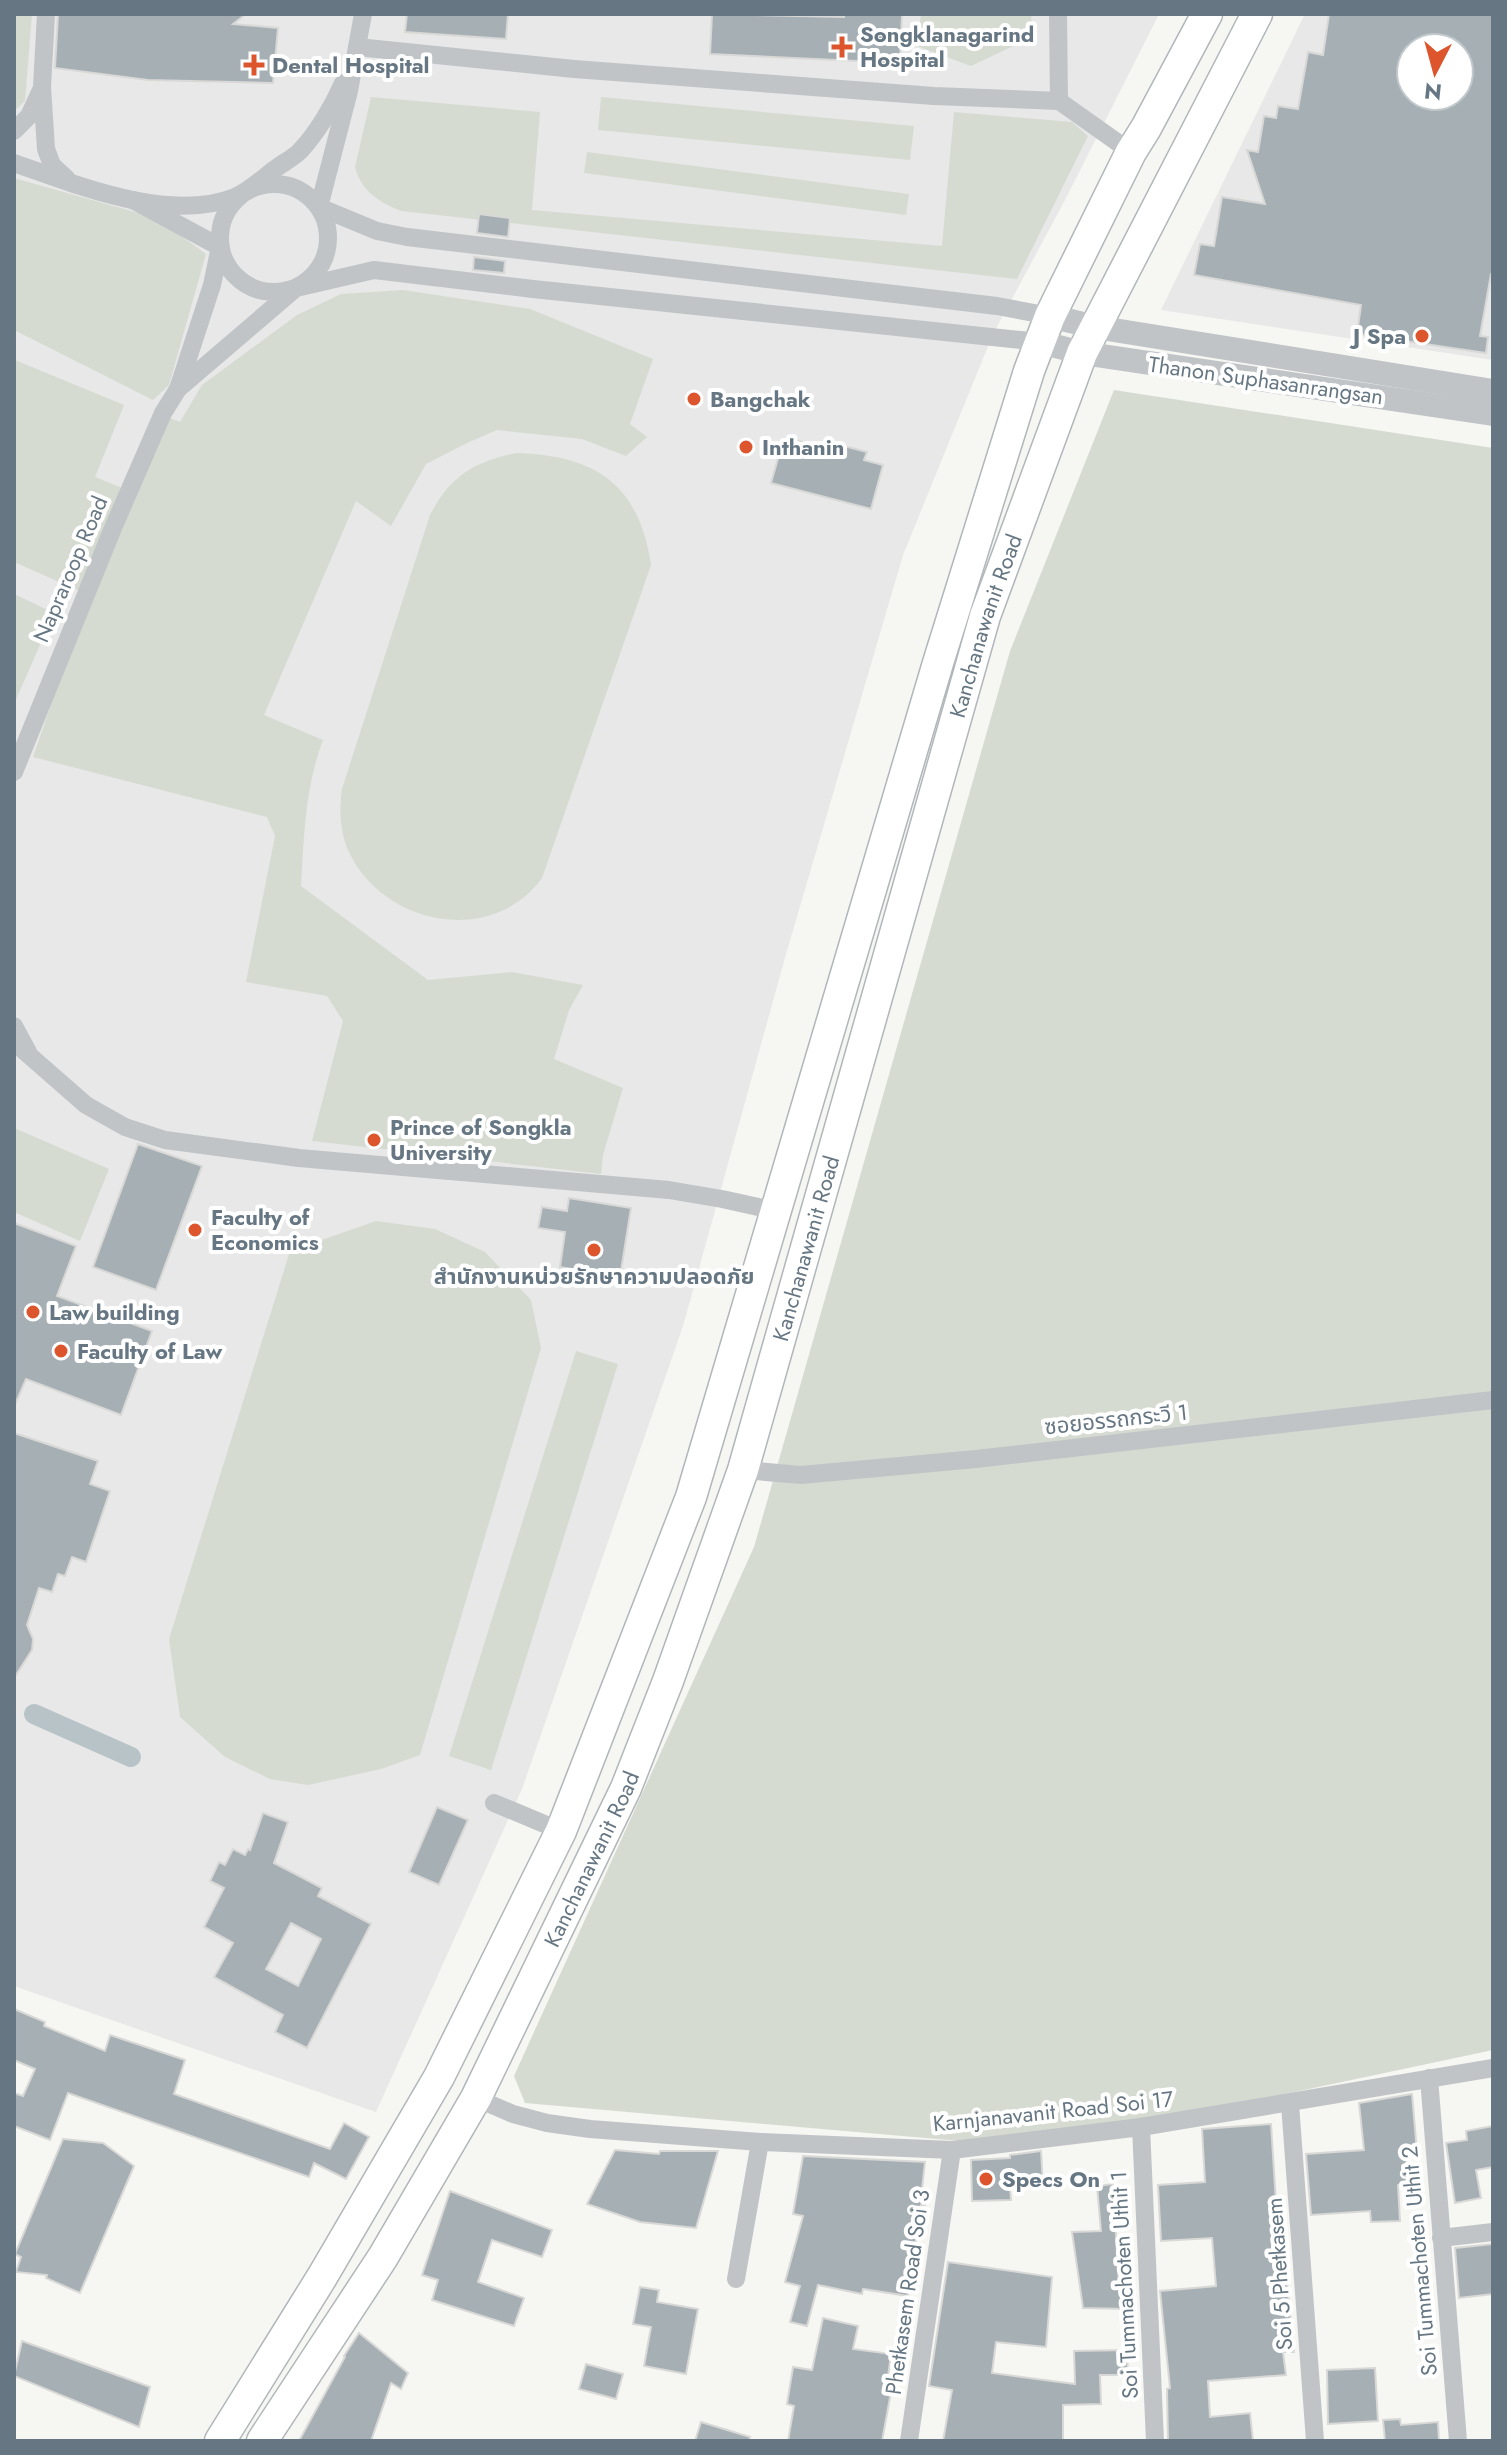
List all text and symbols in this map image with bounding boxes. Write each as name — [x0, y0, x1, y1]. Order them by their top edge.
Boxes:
place label: Songklanagarind Hospital — [860, 18, 1034, 75]
north arrow — [1395, 32, 1475, 112]
marker: Songklanagarind Hospital — [831, 36, 853, 58]
place label: Dental Hospital — [272, 49, 430, 81]
marker: Dental Hospital — [243, 54, 265, 76]
text: N — [1423, 75, 1443, 109]
place label: J Spa — [1349, 320, 1406, 352]
marker: J Spa — [1413, 327, 1431, 345]
street label: Thanon Suphasanrangsan — [1147, 348, 1385, 412]
place label: Bangchak — [710, 383, 811, 415]
marker: Bangchak — [685, 390, 703, 408]
place label: Inthanin — [762, 431, 844, 463]
marker: Inthanin — [737, 438, 755, 456]
street label: Napraroop Road — [25, 491, 115, 647]
street label: Kanchanawanit Road — [941, 529, 1030, 721]
place label: Prince of Songkla University — [390, 1111, 572, 1168]
marker: Prince of Songkla University — [365, 1131, 383, 1149]
street label: Kanchanawanit Road — [764, 1152, 847, 1345]
place label: Faculty of Economics — [211, 1201, 319, 1258]
marker: Faculty of Economics — [186, 1221, 204, 1239]
marker: สำนักงานหน่วยรักษาความปลอดภัย — [585, 1241, 603, 1259]
place label: สำนักงานหน่วยรักษาความปลอดภัย — [434, 1260, 754, 1292]
place label: Law building — [49, 1296, 180, 1328]
marker: Law building — [24, 1303, 42, 1321]
place label: Faculty of Law — [77, 1335, 222, 1367]
marker: Faculty of Law — [52, 1342, 70, 1360]
street label: ซอยอรรถกระวี 1 — [1043, 1396, 1189, 1442]
street label: Kanchanawanit Road — [536, 1766, 647, 1952]
street label: Karnjanavanit Road Soi 17 — [931, 2082, 1175, 2140]
street label: Soi Tummachoten Uthit 2 — [1393, 2145, 1445, 2377]
place label: Specs On — [1002, 2163, 1100, 2195]
marker: Specs On — [977, 2170, 995, 2188]
street label: Soi Tummachoten Uthit 1 — [1102, 2170, 1146, 2400]
street label: Phetkasem Road Soi 3 — [877, 2187, 937, 2397]
street label: Soi 5 Phetkasem — [1258, 2196, 1300, 2352]

